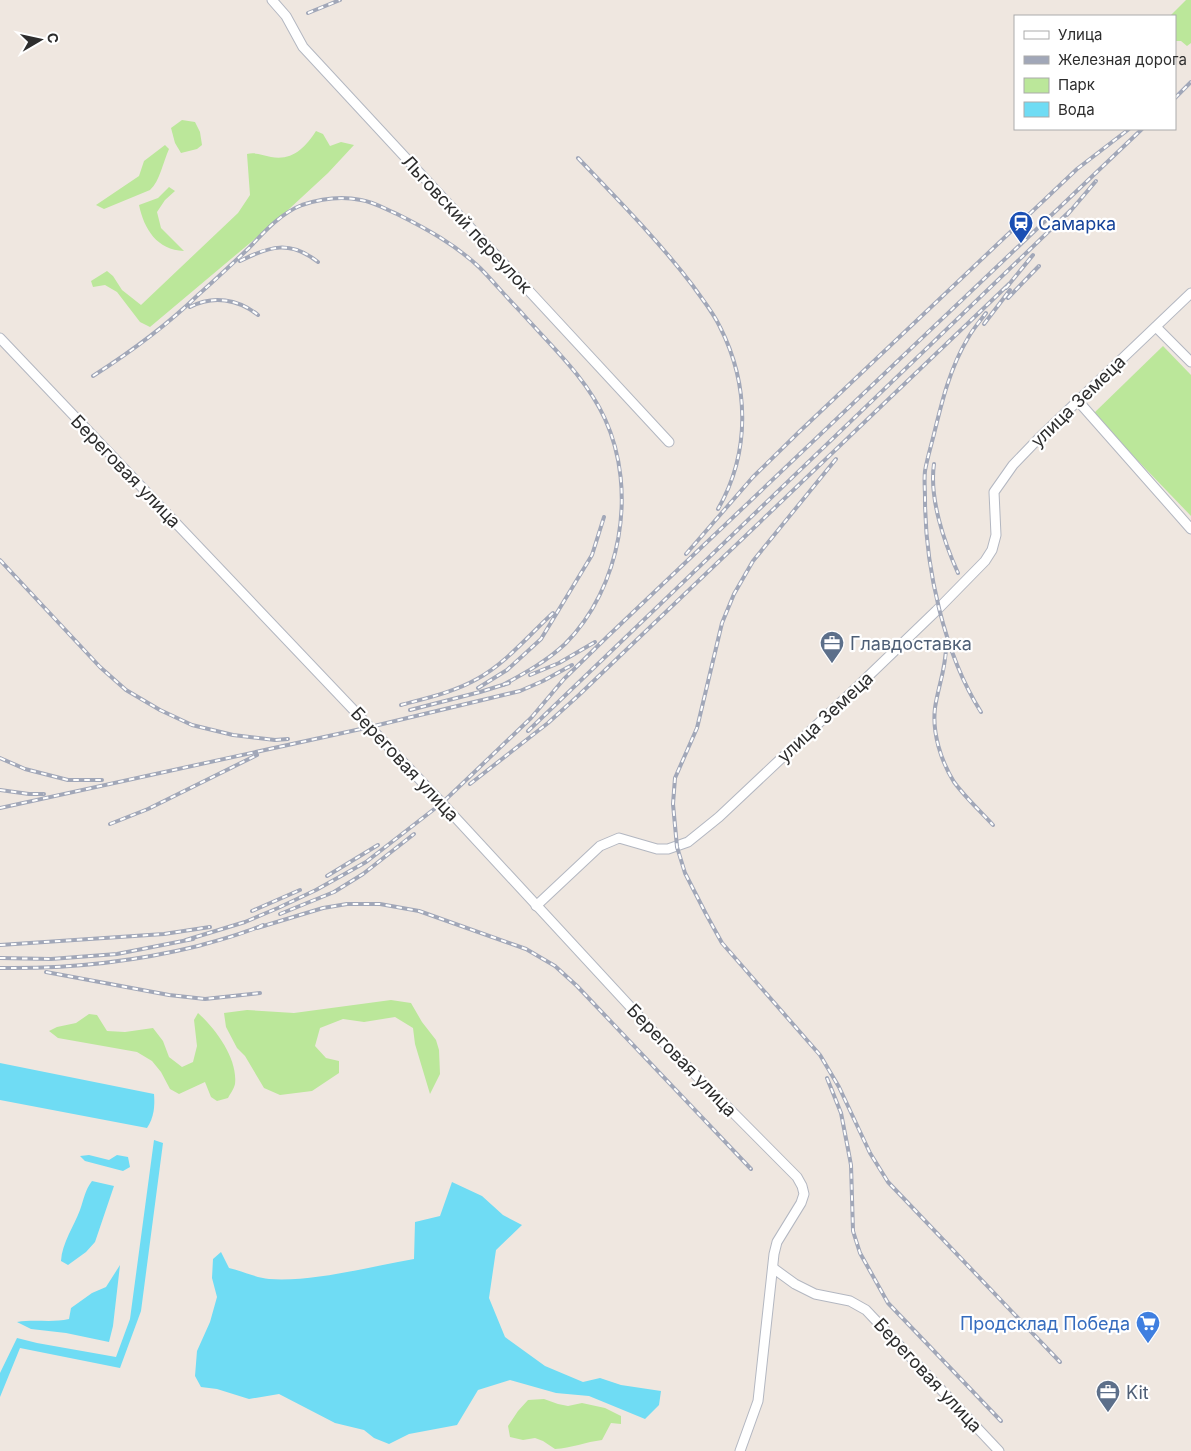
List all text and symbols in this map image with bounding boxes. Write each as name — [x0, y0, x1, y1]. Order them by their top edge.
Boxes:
north arrow — [15, 15, 65, 65]
legend — [1014, 15, 1176, 130]
text: Улица — [1058, 25, 1102, 44]
text: С — [44, 31, 63, 44]
text: Железная дорога — [1058, 50, 1187, 69]
text: Парк — [1058, 75, 1095, 94]
text: Вода — [1058, 100, 1095, 119]
street label: Льговский переулок — [398, 151, 537, 297]
station icon: Самарка — [1008, 210, 1034, 244]
place label: Самарка — [1038, 213, 1116, 234]
street label: улица Земеца — [1026, 351, 1130, 451]
street label: Береговая улица — [67, 410, 185, 532]
office icon: Главдоставка — [819, 630, 845, 664]
place label: Главдоставка — [850, 633, 972, 654]
street label: улица Земеца — [773, 667, 877, 767]
street label: Береговая улица — [347, 703, 463, 825]
street label: Береговая улица — [623, 999, 741, 1121]
supermarket icon: Продсклад Победа — [1135, 1310, 1161, 1344]
place label: Продсклад Победа — [960, 1313, 1130, 1334]
street label: Береговая улица — [870, 1314, 986, 1436]
office icon: Kit — [1095, 1379, 1121, 1413]
place label: Kit — [1126, 1382, 1149, 1403]

